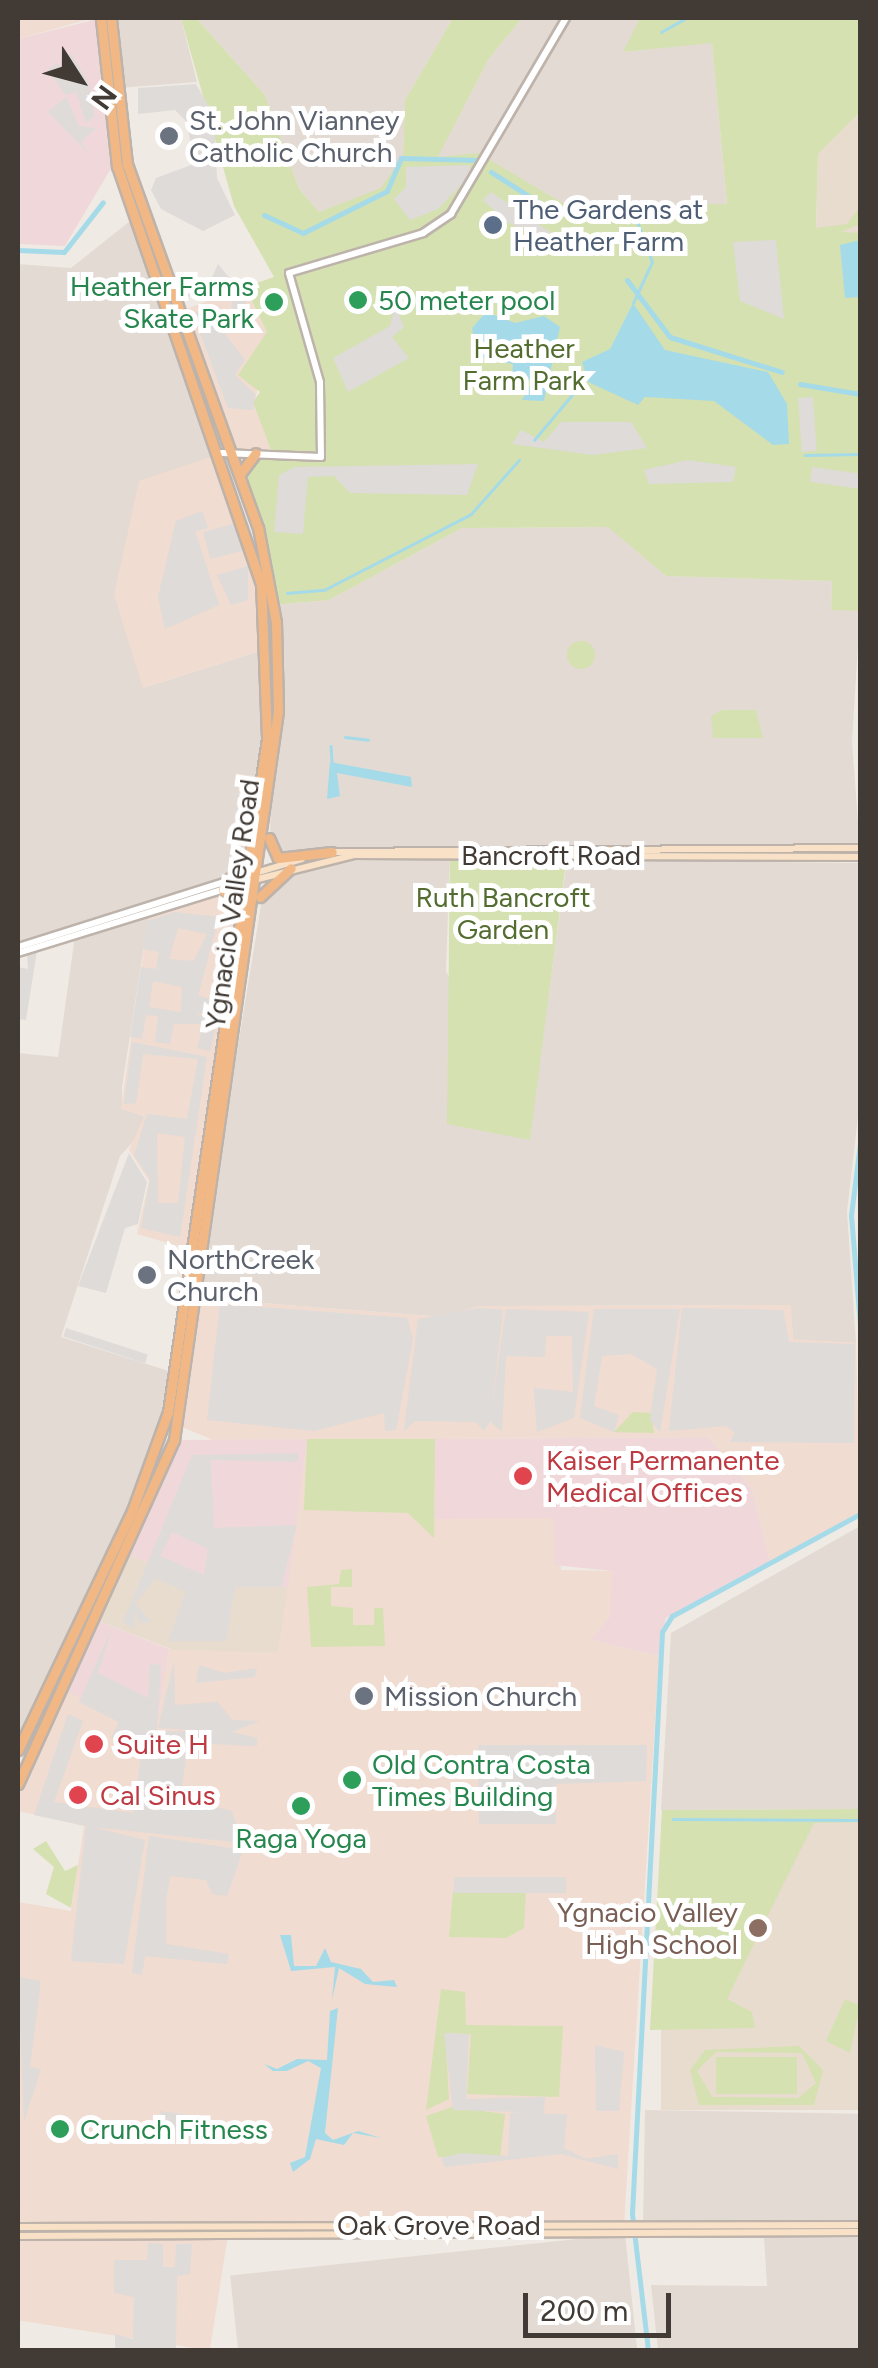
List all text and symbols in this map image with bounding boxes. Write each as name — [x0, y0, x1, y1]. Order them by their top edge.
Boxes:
north arrow — [30, 30, 130, 130]
text: N — [84, 79, 124, 116]
place label: St. John Vianney Catholic Church — [189, 103, 399, 169]
marker: St. John Vianney Catholic Church — [158, 125, 180, 147]
place label: The Gardens at Heather Farm — [513, 192, 703, 258]
marker: The Gardens at Heather Farm — [482, 214, 504, 236]
place label: Heather Farms Skate Park — [70, 269, 254, 335]
place label: 50 meter pool — [378, 283, 555, 317]
marker: 50 meter pool — [347, 289, 369, 311]
marker: Heather Farms Skate Park — [263, 291, 285, 313]
park label: Heather Farm Park — [463, 331, 585, 397]
street label: Ygnacio Valley Road — [198, 777, 266, 1031]
street label: Bancroft Road — [461, 838, 641, 872]
park label: Ruth Bancroft Garden — [415, 880, 591, 946]
place label: NorthCreek Church — [167, 1242, 314, 1308]
marker: NorthCreek Church — [136, 1264, 158, 1286]
place label: Kaiser Permanente Medical Offices — [546, 1443, 779, 1509]
marker: Kaiser Permanente Medical Offices — [510, 1463, 536, 1489]
place label: Mission Church — [384, 1679, 577, 1713]
marker: Mission Church — [353, 1685, 375, 1707]
place label: Suite H — [116, 1727, 209, 1761]
marker: Suite H — [81, 1731, 107, 1757]
place label: Old Contra Costa Times Building — [372, 1747, 591, 1813]
marker: Old Contra Costa Times Building — [341, 1769, 363, 1791]
place label: Cal Sinus — [100, 1778, 216, 1812]
marker: Cal Sinus — [65, 1782, 91, 1808]
marker: Raga Yoga — [290, 1795, 312, 1817]
place label: Raga Yoga — [235, 1821, 367, 1855]
place label: Ygnacio Valley High School — [557, 1895, 738, 1961]
marker: Ygnacio Valley High School — [747, 1917, 769, 1939]
place label: Crunch Fitness — [80, 2112, 268, 2146]
marker: Crunch Fitness — [49, 2118, 71, 2140]
street label: Oak Grove Road — [337, 2208, 541, 2242]
scale bar — [528, 2273, 676, 2335]
text: 200 m — [540, 2292, 628, 2329]

